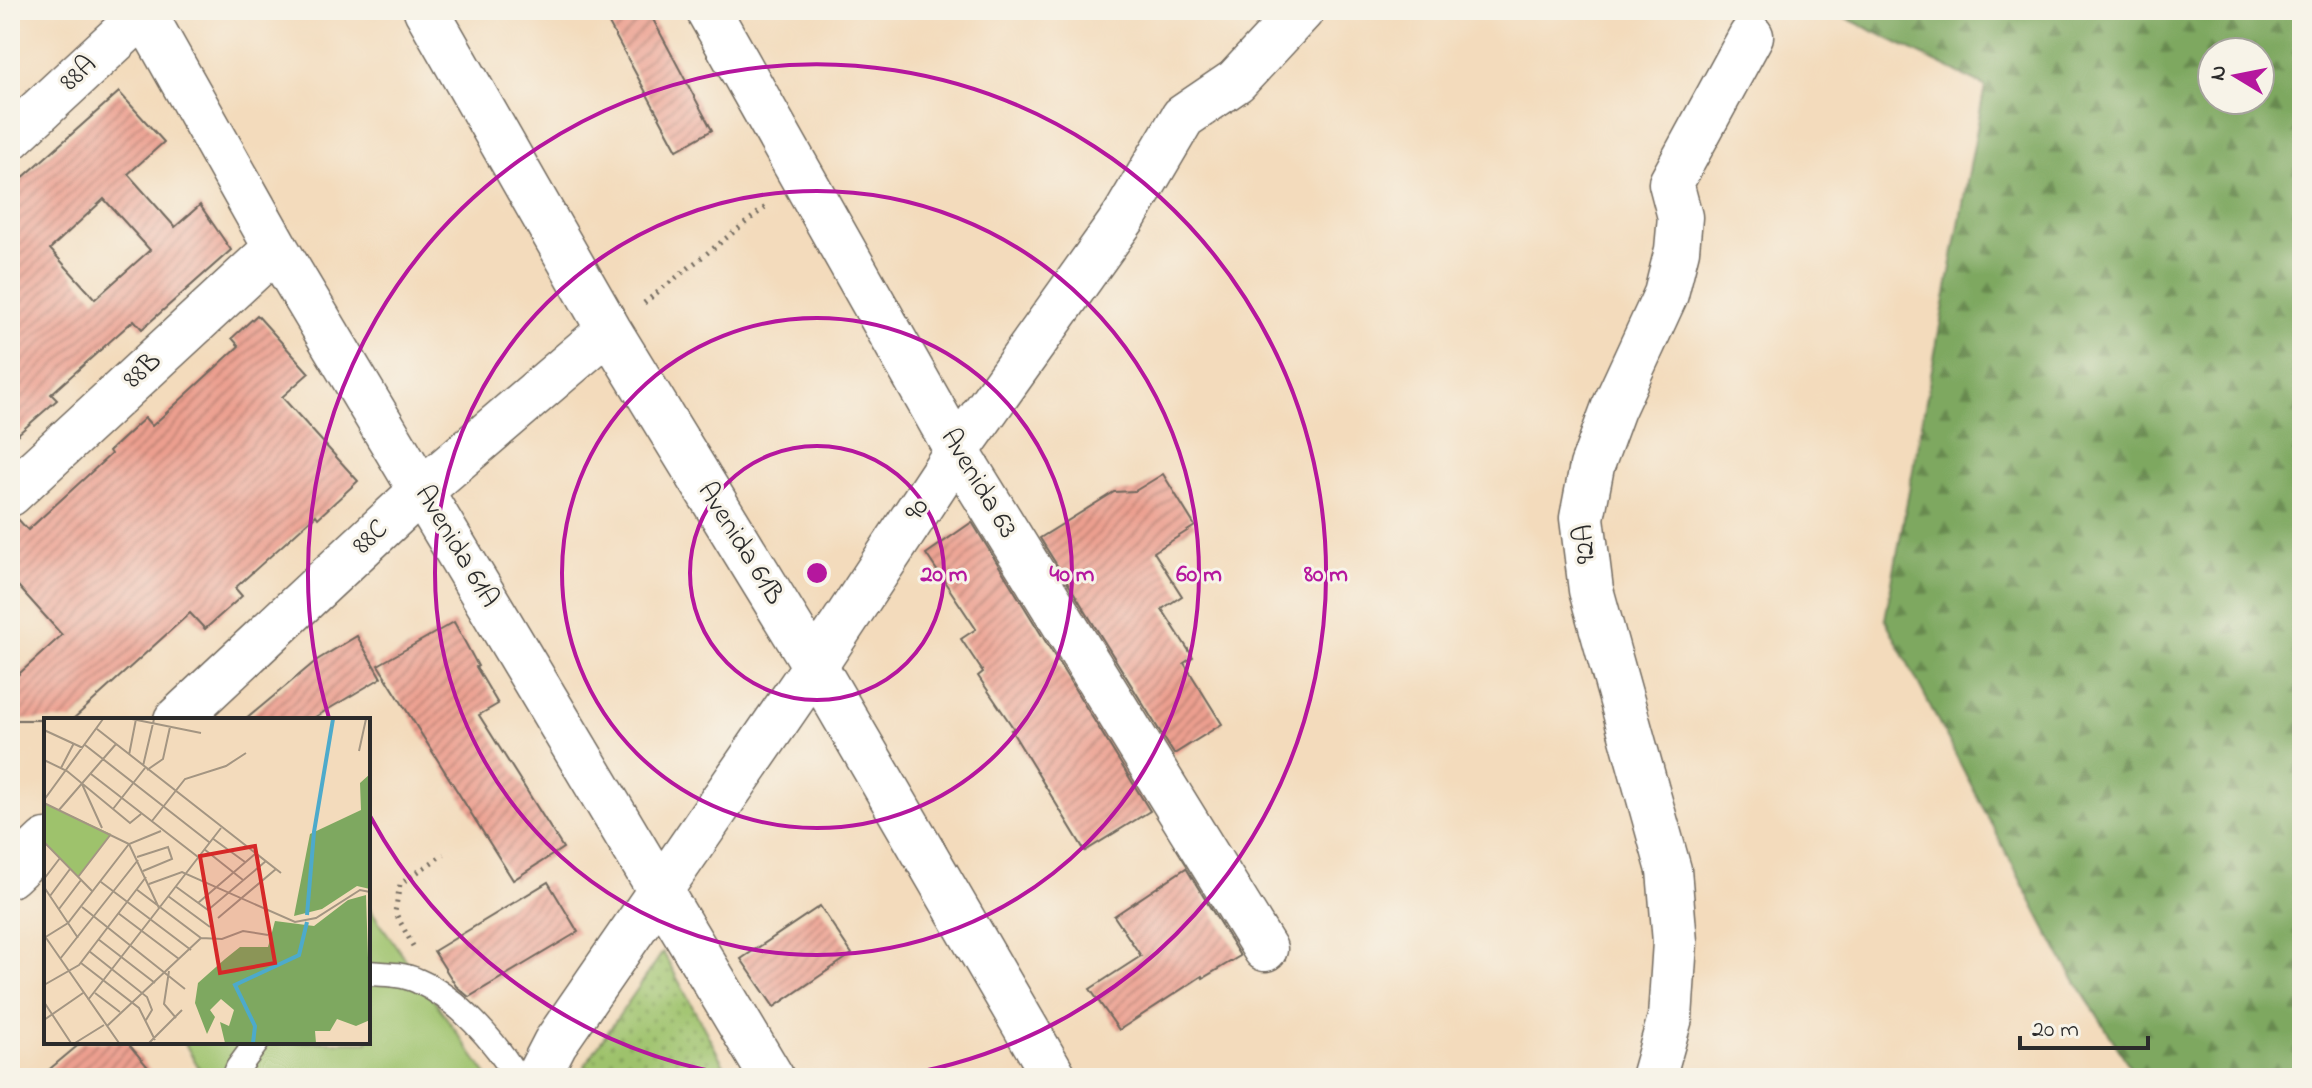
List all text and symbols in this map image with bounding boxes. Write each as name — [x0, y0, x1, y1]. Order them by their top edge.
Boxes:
north arrow — [2196, 36, 2276, 116]
street label: 88A — [51, 46, 107, 102]
text: N — [2202, 63, 2236, 83]
street label: 88B — [114, 342, 172, 400]
street label: Avenida 63 — [929, 421, 1027, 547]
street label: Avenida 61B — [686, 475, 794, 613]
street label: Avenida 61A — [403, 478, 509, 616]
street label: 90 — [895, 490, 941, 530]
street label: 88C — [344, 511, 398, 565]
street label: 92A — [1564, 522, 1608, 566]
text: 20 m — [920, 558, 968, 593]
text: 40 m — [1050, 558, 1095, 593]
text: 60 m — [1176, 558, 1222, 593]
text: 80 m — [1303, 558, 1348, 593]
centre of rings — [803, 559, 831, 587]
inset map — [44, 718, 370, 1044]
scale bar — [2020, 1000, 2148, 1050]
text: 20 m — [2032, 1013, 2079, 1048]

